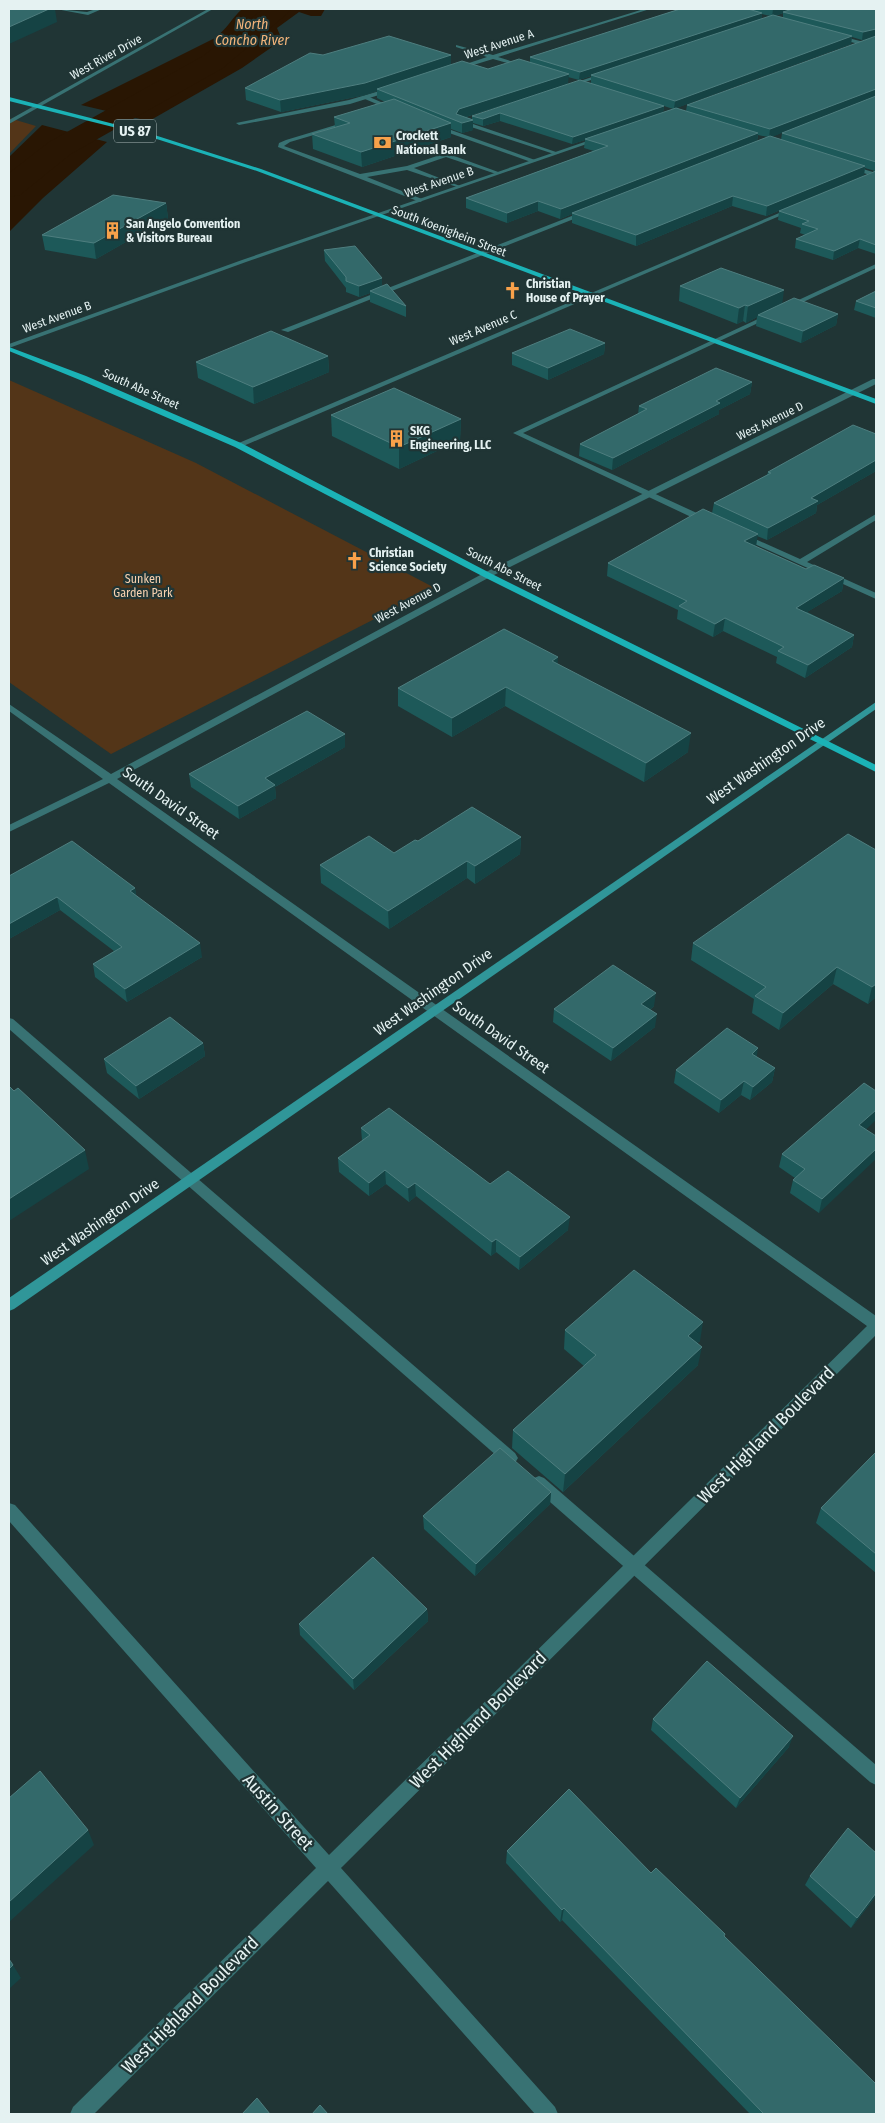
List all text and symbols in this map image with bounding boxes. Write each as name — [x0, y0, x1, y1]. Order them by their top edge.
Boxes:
water label: North Concho River — [215, 16, 290, 49]
street label: West Avenue A — [463, 26, 536, 62]
street label: West River Drive — [68, 31, 144, 82]
road number: US 87 — [114, 120, 156, 142]
place label: Crockett National Bank — [396, 129, 467, 157]
bank icon: Crockett National Bank — [372, 133, 392, 153]
street label: West Avenue B — [403, 164, 476, 200]
street label: South Koenigheim Street — [390, 203, 508, 259]
place label: San Angelo Convention & Visitors Bureau — [126, 217, 240, 245]
building icon: San Angelo Convention & Visitors Bureau — [102, 221, 122, 241]
place label: Christian House of Prayer — [526, 277, 605, 305]
church icon: Christian House of Prayer — [502, 281, 522, 301]
street label: West Avenue B — [21, 298, 94, 336]
street label: West Avenue C — [447, 308, 519, 348]
street label: South Abe Street — [100, 366, 182, 412]
street label: West Avenue D — [734, 399, 806, 443]
place label: SKG Engineering, LLC — [410, 424, 492, 452]
building icon: SKG Engineering, LLC — [386, 428, 406, 448]
street label: South Abe Street — [464, 544, 544, 594]
place label: Christian Science Society — [369, 546, 447, 574]
church icon: Christian Science Society — [345, 550, 365, 570]
park label: Sunken Garden Park — [113, 572, 173, 600]
street label: West Avenue D — [373, 580, 443, 626]
street label: West Washington Drive — [703, 713, 829, 809]
street label: South David Street — [119, 763, 223, 843]
street label: West Washington Drive — [370, 944, 496, 1040]
street label: South David Street — [449, 997, 553, 1077]
street label: West Washington Drive — [37, 1174, 163, 1270]
street label: West Highland Boulevard — [693, 1362, 839, 1508]
street label: West Highland Boulevard — [405, 1647, 551, 1793]
street label: Austin Street — [238, 1769, 318, 1855]
street label: West Highland Boulevard — [117, 1932, 263, 2078]

